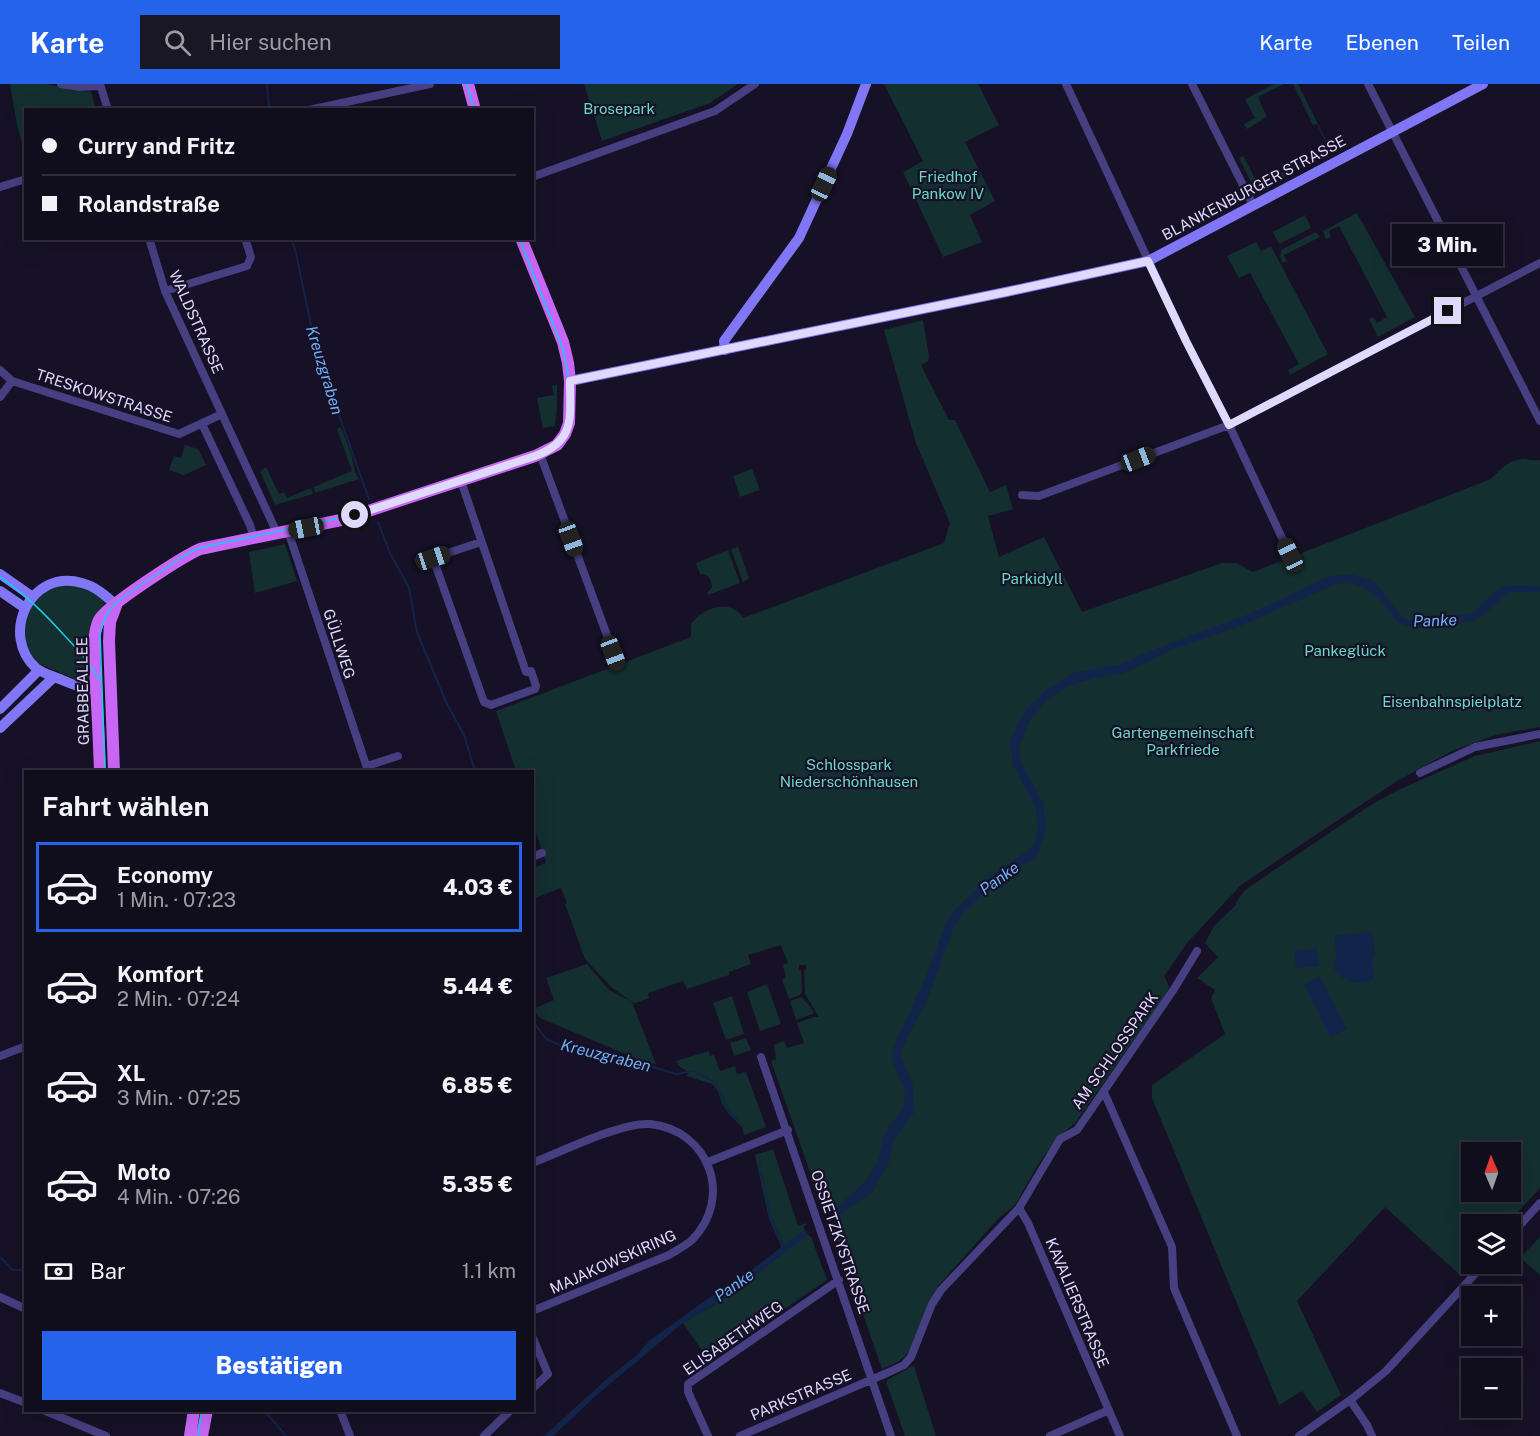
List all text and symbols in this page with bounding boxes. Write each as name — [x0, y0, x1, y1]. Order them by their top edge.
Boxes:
search box — [140, 15, 560, 69]
text: Karte — [30, 26, 104, 59]
icon: search — [161, 26, 194, 59]
text: Hier suchen — [209, 29, 332, 55]
text: Karte — [1259, 30, 1313, 55]
text: Ebenen — [1346, 30, 1419, 55]
text: Teilen — [1452, 30, 1510, 55]
park label: Brosepark — [583, 100, 655, 117]
street label: BLANKENBURGER STRASSE — [1159, 132, 1348, 243]
text: Curry and Fritz — [78, 133, 235, 159]
car — [808, 164, 840, 204]
park label: Friedhof Pankow IV — [912, 168, 984, 202]
text: Rolandstraße — [78, 191, 220, 217]
callout: 3 Min. — [1392, 224, 1504, 266]
text: 3 Min. — [1418, 233, 1477, 257]
street label: WALDSTRASSE — [166, 268, 227, 376]
route end — [1434, 297, 1461, 324]
water label: Kreuzgraben — [302, 323, 347, 417]
street label: TRESKOWSTRASSE — [34, 365, 174, 426]
car — [1118, 444, 1158, 474]
route start — [341, 501, 368, 528]
car — [287, 516, 325, 540]
car — [556, 519, 586, 559]
car — [1274, 535, 1306, 575]
car — [413, 544, 453, 572]
park label: Parkidyll — [1001, 570, 1063, 587]
street label: GÜLLWEG — [320, 606, 360, 681]
water label: Panke — [1413, 610, 1458, 631]
car — [598, 633, 628, 673]
street label: GRABBEALLEE — [73, 637, 92, 745]
park label: Pankeglück — [1304, 642, 1386, 659]
park label: Eisenbahnspielplatz — [1382, 693, 1522, 710]
park label: Gartengemeinschaft Parkfriede — [1112, 724, 1255, 758]
park label: Schlosspark Niederschönhausen — [780, 756, 918, 790]
text: Fahrt wählen — [42, 790, 210, 822]
water label: Panke — [976, 858, 1023, 899]
icon: car — [45, 860, 99, 914]
text: Economy — [117, 862, 213, 888]
text: 4.03 € — [443, 874, 513, 900]
text: 1 Min. · 07:23 — [117, 888, 236, 912]
icon: car — [45, 959, 99, 1013]
text: Komfort — [117, 961, 204, 987]
text: 5.44 € — [442, 973, 513, 999]
text: 2 Min. · 07:24 — [117, 987, 240, 1011]
street label: AM SCHLOSSPARK — [1068, 989, 1161, 1112]
water label: Kreuzgraben — [559, 1035, 653, 1076]
icon: car — [45, 1058, 99, 1112]
text: XL — [117, 1060, 145, 1086]
text: 6.85 € — [442, 1072, 513, 1098]
text: 3 Min. · 07:25 — [117, 1086, 241, 1110]
north arrow — [1461, 1142, 1521, 1202]
map controls — [1461, 1142, 1521, 1418]
icon: car — [45, 1157, 99, 1211]
text: Moto — [117, 1159, 171, 1185]
street label: OSSIETZKYSTRASSE — [808, 1168, 873, 1316]
text: 5.35 € — [442, 1171, 513, 1197]
text: 4 Min. · 07:26 — [117, 1185, 240, 1209]
button: layers — [1461, 1214, 1521, 1274]
street label: MAJAKOWSKIRING — [547, 1226, 679, 1297]
street label: KAVALIERSTRASSE — [1042, 1235, 1113, 1370]
icon: cash — [42, 1255, 75, 1288]
text: Bar — [90, 1258, 126, 1284]
text: 1.1 km — [462, 1259, 516, 1283]
water label: Panke — [711, 1265, 758, 1306]
button: + — [1461, 1286, 1521, 1346]
street label: ELISABETHWEG — [680, 1297, 786, 1378]
button: Bestätigen — [42, 1331, 516, 1400]
button: − — [1461, 1358, 1521, 1418]
street label: PARKSTRASSE — [748, 1366, 854, 1423]

